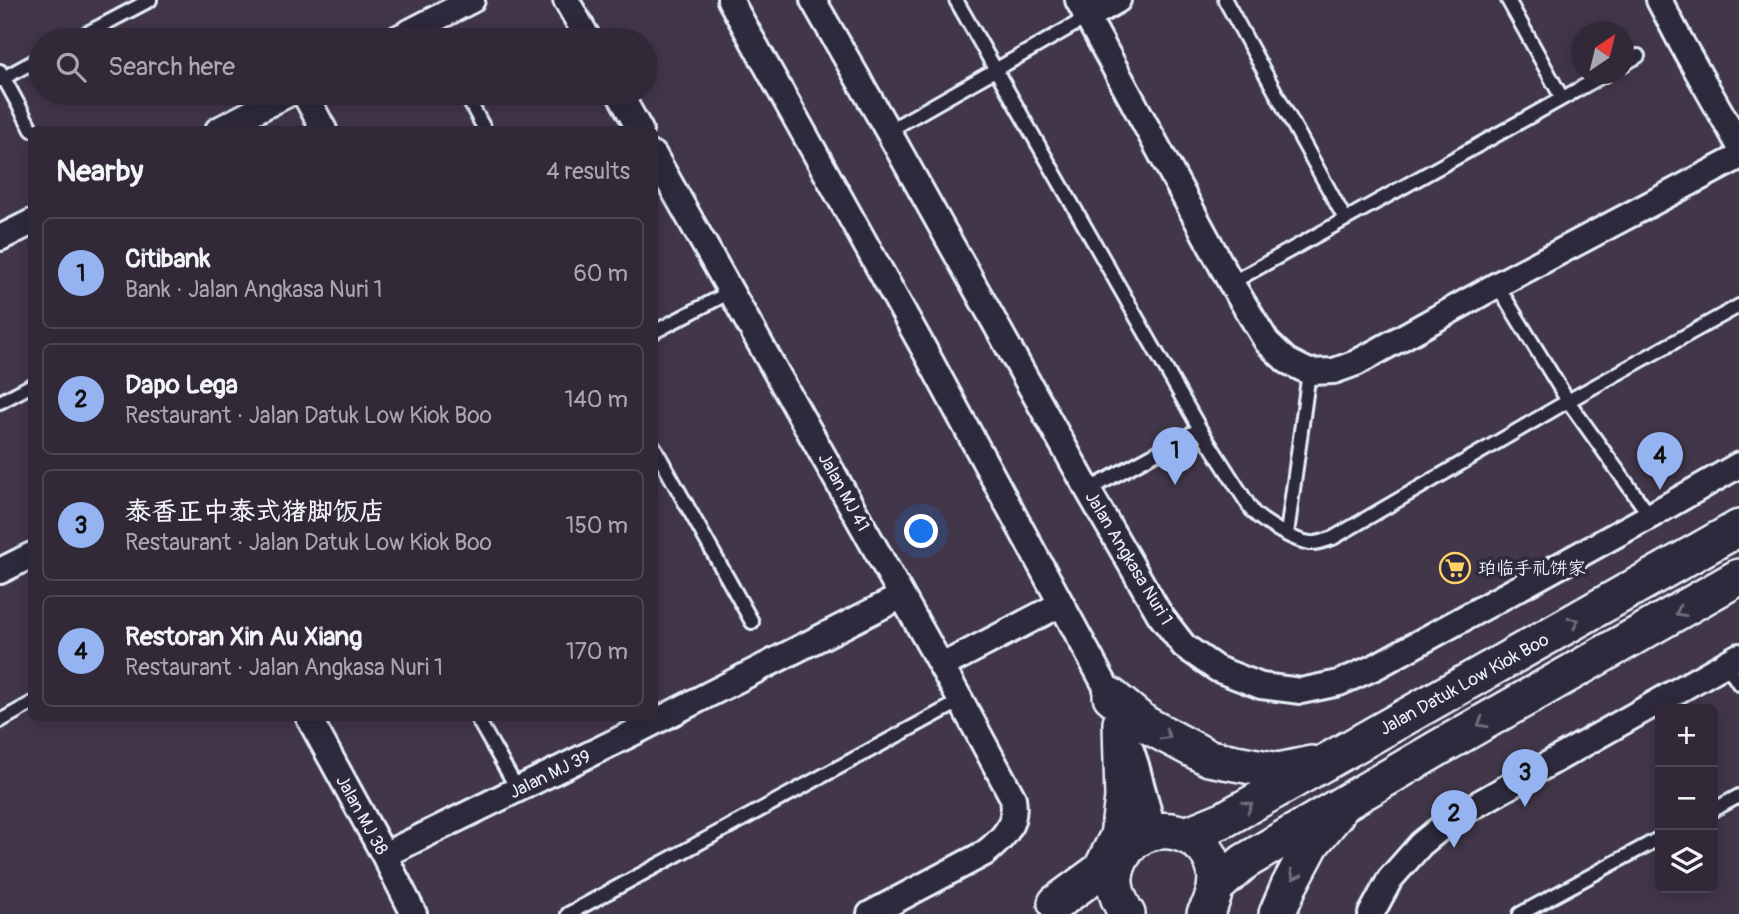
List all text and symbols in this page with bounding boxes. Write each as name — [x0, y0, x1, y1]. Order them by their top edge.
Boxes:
north arrow — [1571, 21, 1634, 84]
search box — [28, 28, 658, 105]
icon: search — [52, 48, 90, 86]
text: Search here — [108, 51, 235, 83]
text: Nearby — [56, 153, 143, 190]
text: 4 results — [546, 157, 630, 186]
text: Citibank — [125, 243, 210, 275]
text: 1 — [77, 259, 86, 288]
text: 60 m — [573, 259, 628, 288]
text: Bank · Jalan Angkasa Nuri 1 — [125, 275, 382, 304]
text: Dapo Lega — [125, 369, 238, 401]
text: 2 — [75, 385, 87, 414]
text: 140 m — [565, 385, 628, 414]
text: Restaurant · Jalan Datuk Low Kiok Boo — [125, 401, 492, 430]
pin: 1 — [1152, 427, 1198, 485]
pin: 4 — [1637, 432, 1683, 490]
street label: Jalan MJ 41 — [813, 449, 875, 536]
street label: Jalan Angkasa Nuri 1 — [1080, 487, 1178, 629]
text: 泰香正中泰式猪脚饭店 — [125, 496, 385, 528]
text: 3 — [75, 511, 87, 540]
text: 150 m — [565, 511, 628, 540]
your location — [904, 514, 938, 548]
text: Restaurant · Jalan Datuk Low Kiok Boo — [125, 528, 492, 557]
supermarket icon: 珀临手礼饼家 — [1438, 551, 1472, 585]
place label: 珀临手礼饼家 — [1478, 557, 1586, 580]
one-way arrow — [1675, 604, 1687, 617]
one-way arrow — [1567, 617, 1579, 630]
text: Restoran Xin Au Xiang — [125, 621, 362, 653]
street label: Jalan Datuk Low Kiok Boo — [1375, 628, 1553, 741]
text: 4 — [74, 637, 88, 666]
text: 170 m — [566, 637, 628, 666]
text: Restaurant · Jalan Angkasa Nuri 1 — [125, 653, 443, 682]
map controls — [1655, 704, 1718, 893]
button: + — [1655, 704, 1718, 767]
one-way arrow — [1476, 715, 1489, 728]
one-way arrow — [1159, 727, 1171, 740]
street label: Jalan MJ 39 — [506, 745, 595, 804]
pin: 3 — [1502, 749, 1548, 807]
button: − — [1655, 767, 1718, 830]
street label: Jalan MJ 38 — [330, 771, 393, 859]
pin: 2 — [1431, 790, 1477, 848]
one-way arrow — [1241, 801, 1253, 814]
button: layers — [1655, 830, 1718, 893]
one-way arrow — [1289, 868, 1303, 880]

